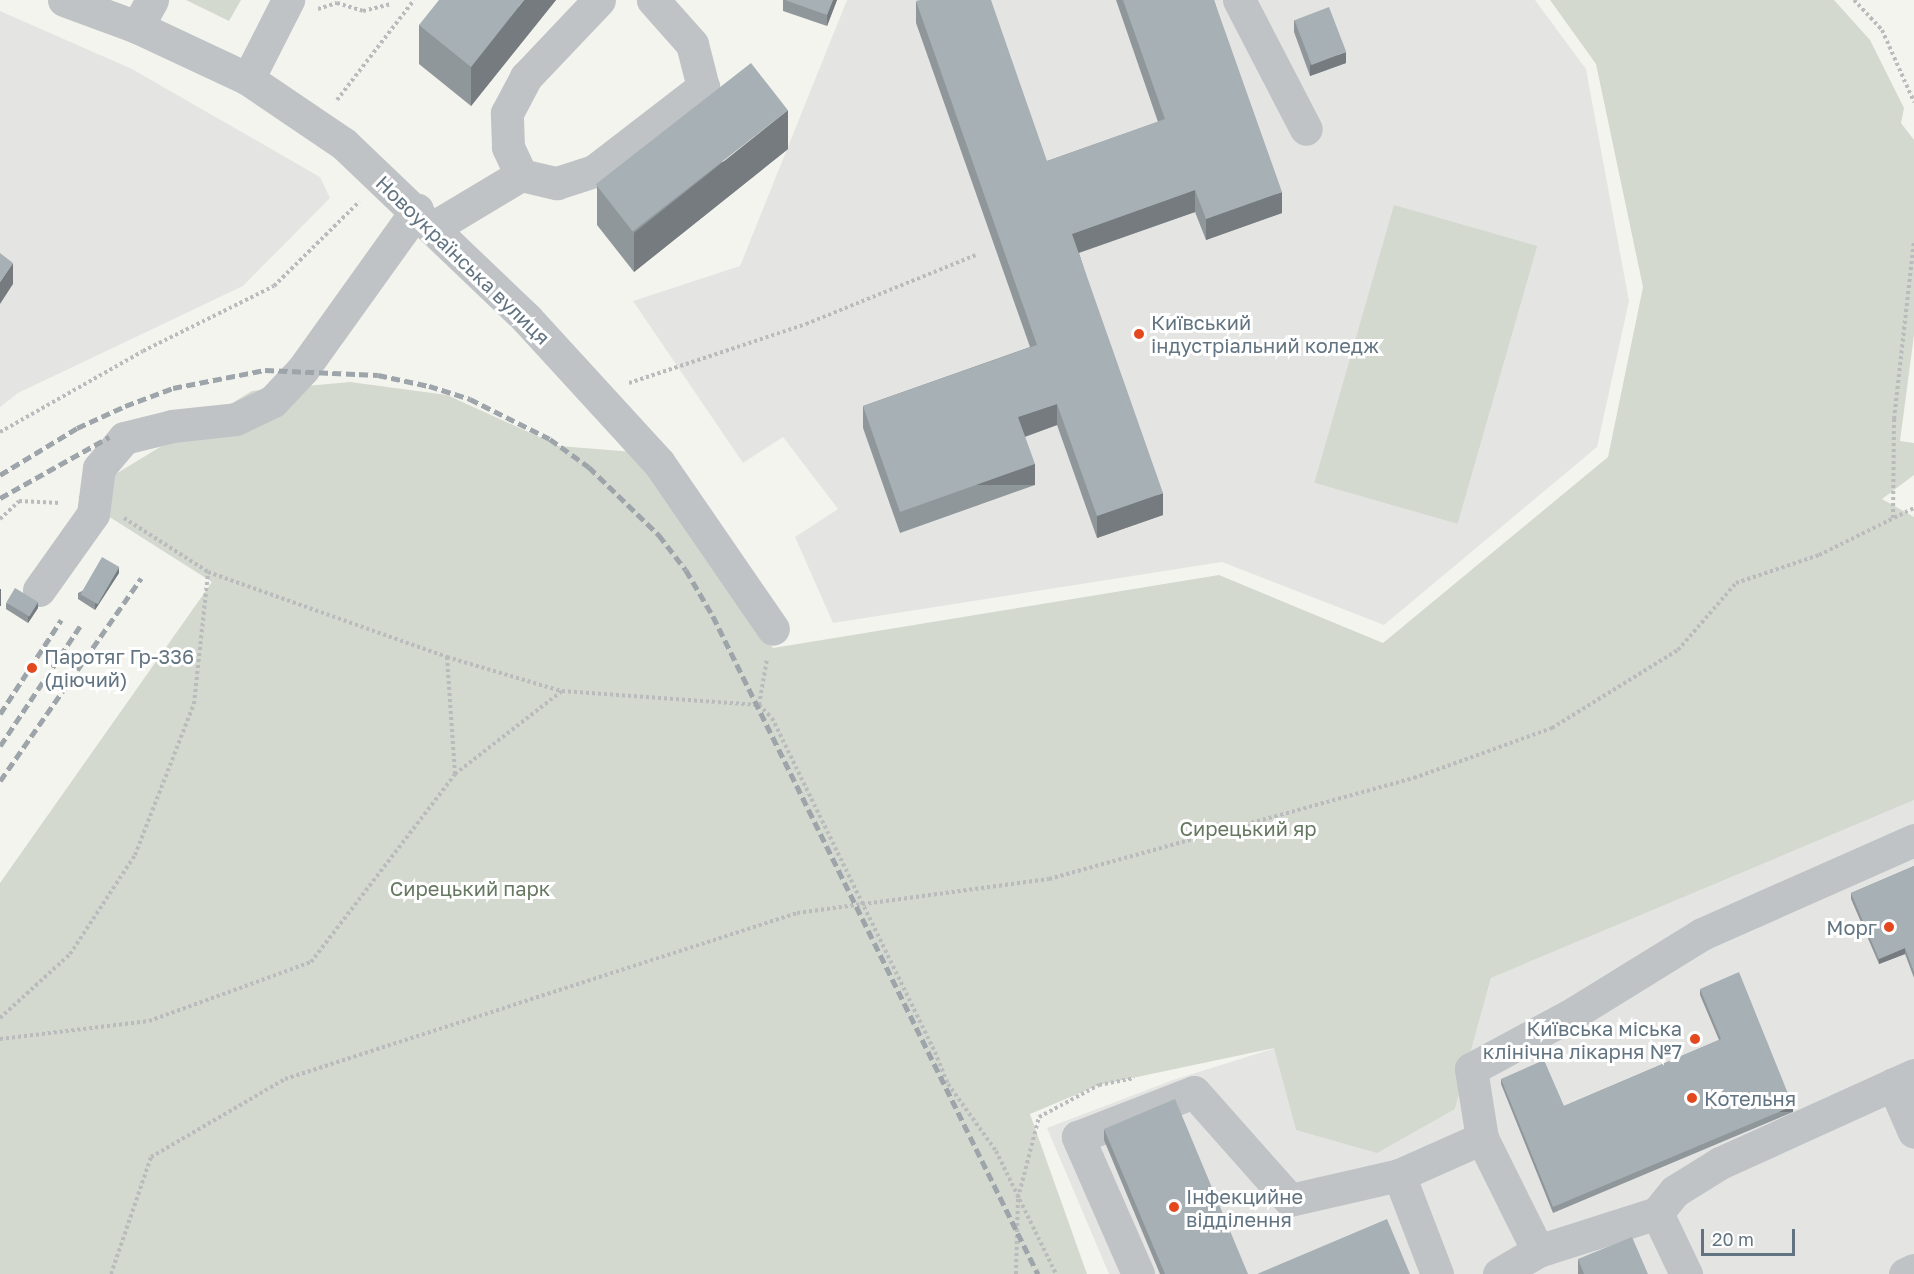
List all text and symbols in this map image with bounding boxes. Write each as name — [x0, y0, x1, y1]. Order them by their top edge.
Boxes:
street label: Новоукраїнська вулиця — [371, 171, 555, 349]
place label: Київський індустріальний коледж — [1151, 310, 1379, 357]
marker: Київський індустріальний коледж — [1132, 327, 1146, 341]
place label: Паротяг Гр-336 (діючий) — [44, 644, 194, 691]
marker: Паротяг Гр-336 (діючий) — [25, 661, 39, 675]
park label: Сирецький яр — [1179, 816, 1317, 840]
park label: Сирецький парк — [390, 876, 550, 900]
place label: Морг — [1826, 915, 1877, 939]
marker: Морг — [1882, 920, 1896, 934]
place label: Київська міська клінічна лікарня №7 — [1483, 1016, 1682, 1063]
marker: Київська міська клінічна лікарня №7 — [1686, 1030, 1704, 1048]
place label: Котельня — [1704, 1086, 1796, 1110]
marker: Котельня — [1685, 1091, 1699, 1105]
place label: Інфекцийне відділення — [1186, 1184, 1303, 1231]
marker: Інфекцийне відділення — [1167, 1200, 1181, 1214]
scale bar — [1704, 1217, 1798, 1255]
text: 20 m — [1712, 1228, 1754, 1250]

